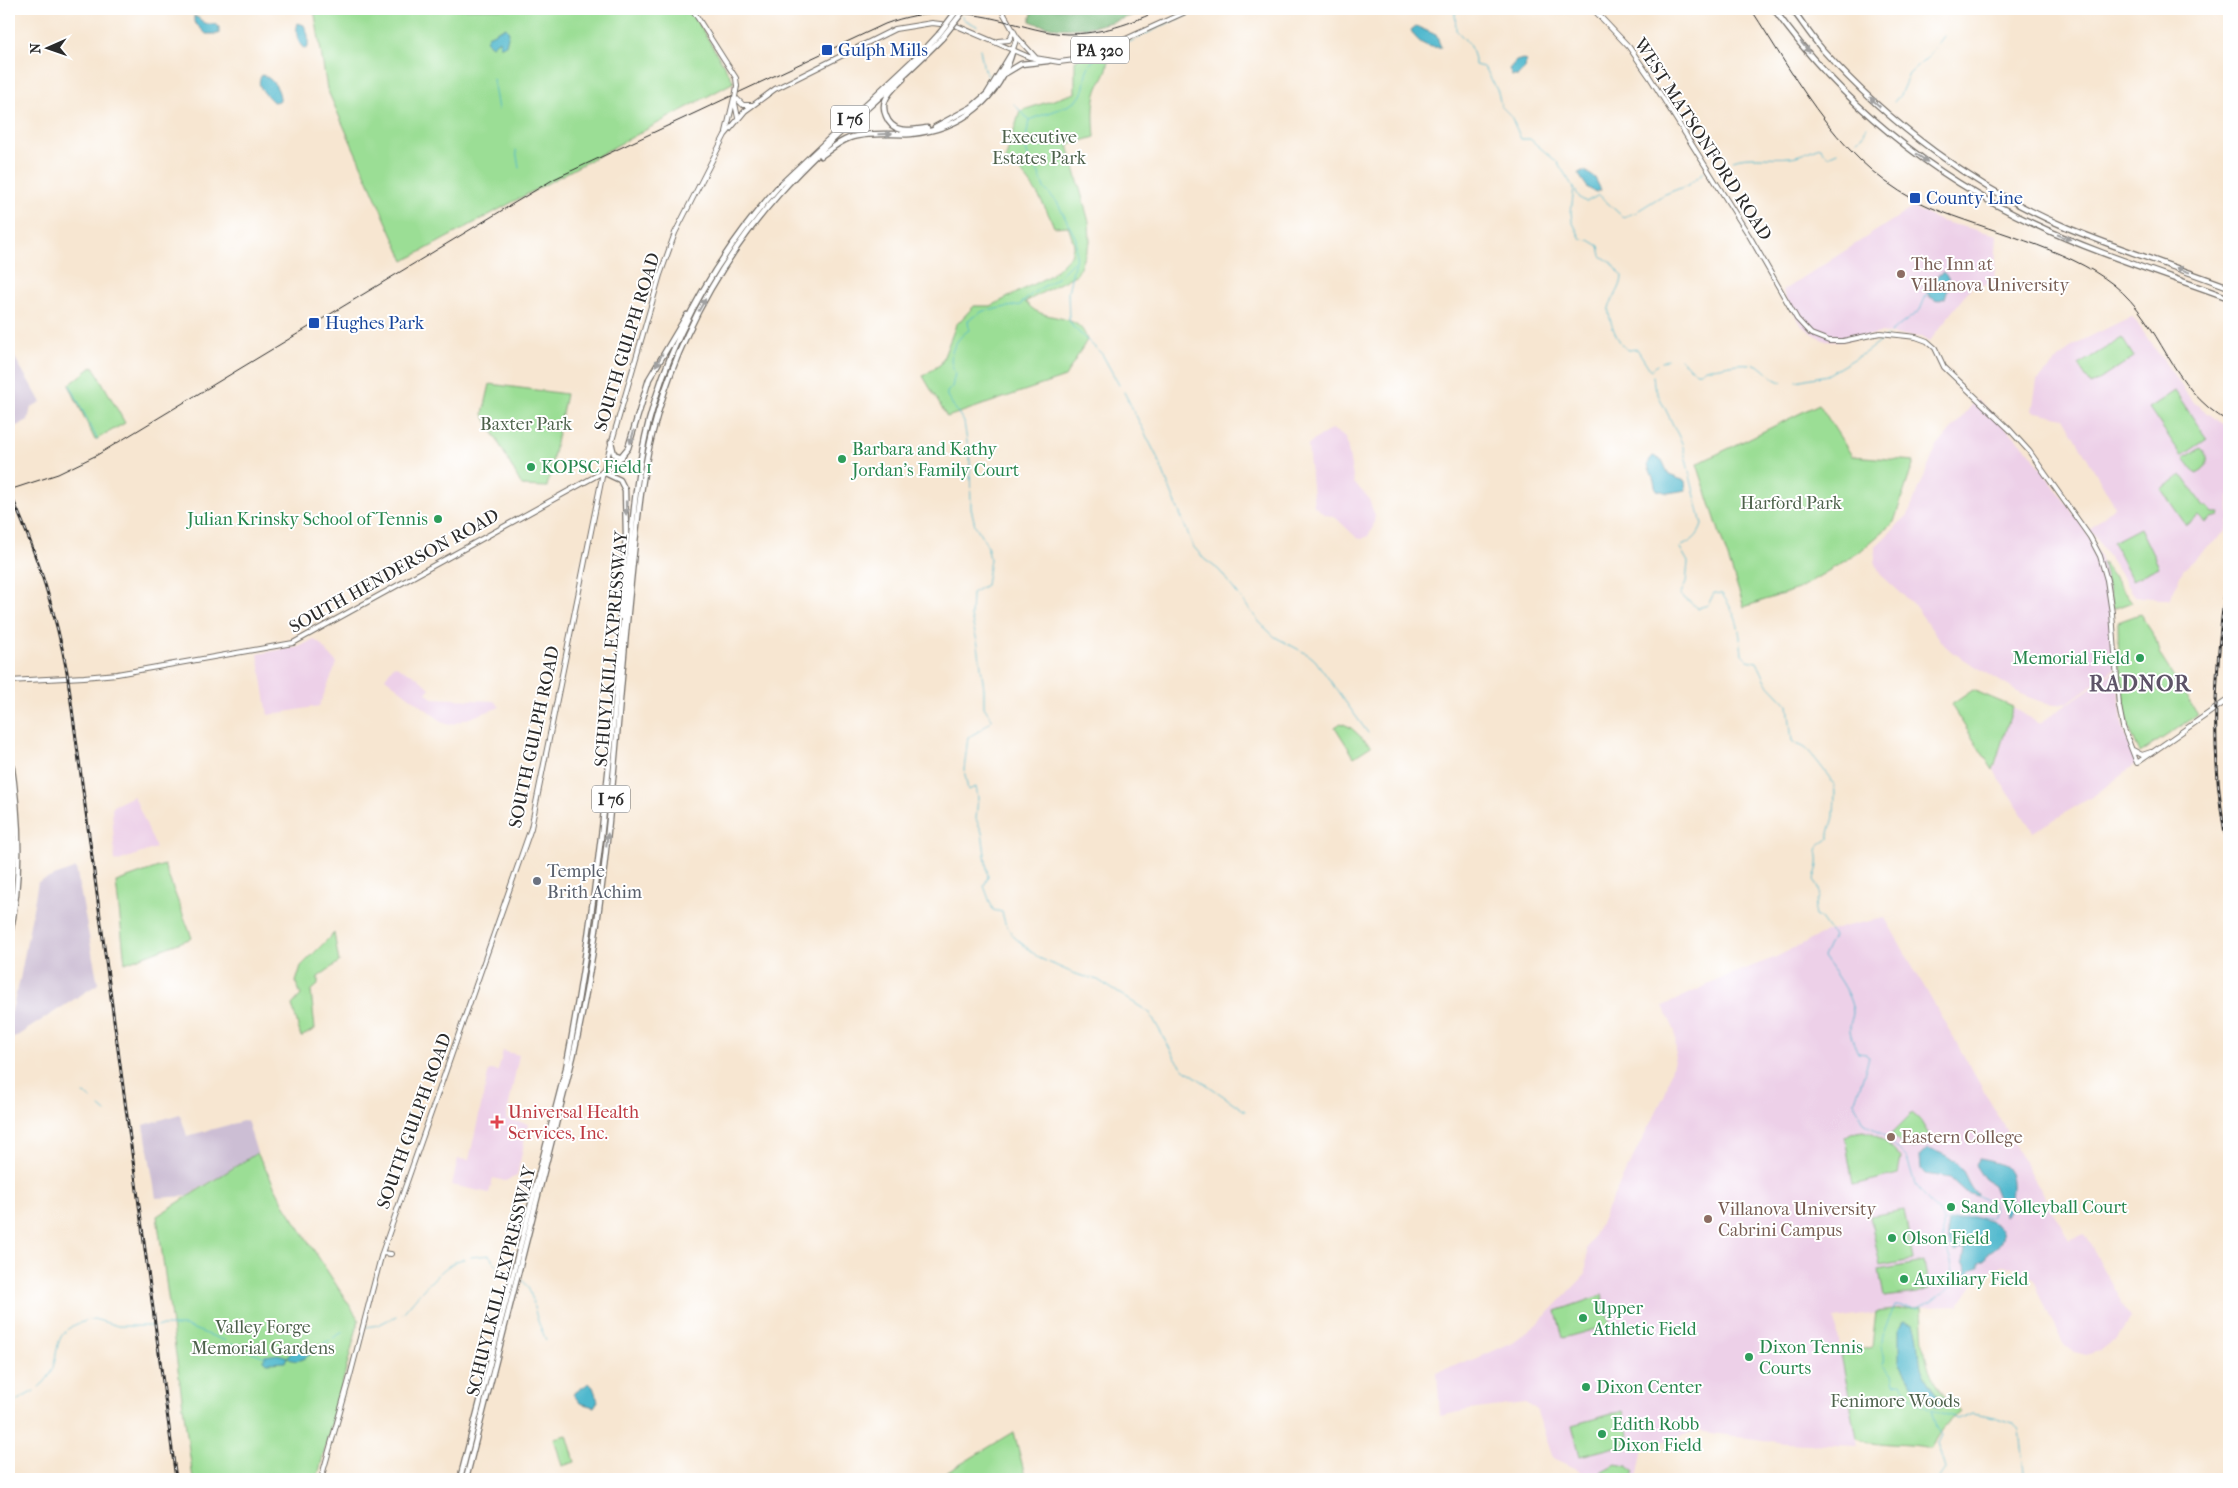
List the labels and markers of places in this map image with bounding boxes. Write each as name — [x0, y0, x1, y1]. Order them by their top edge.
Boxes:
place label: Gulph Mills — [838, 40, 928, 61]
marker: Gulph Mills — [820, 43, 834, 57]
place label: County Line — [1926, 188, 2023, 209]
marker: County Line — [1908, 191, 1922, 205]
place label: The Inn at Villanova University — [1910, 254, 2070, 296]
marker: The Inn at Villanova University — [1895, 268, 1907, 280]
place label: Hughes Park — [325, 313, 425, 334]
marker: Hughes Park — [307, 316, 321, 330]
place label: Barbara and Kathy Jordan's Family Court — [850, 439, 1020, 481]
marker: Barbara and Kathy Jordan's Family Court — [836, 453, 848, 465]
place label: KOPSC Field 1 — [541, 457, 652, 478]
marker: KOPSC Field 1 — [525, 461, 537, 473]
place label: Julian Krinsky School of Tennis — [185, 509, 428, 530]
marker: Julian Krinsky School of Tennis — [432, 513, 444, 525]
place label: Memorial Field — [2012, 648, 2130, 669]
marker: Memorial Field — [2134, 652, 2146, 664]
place label: Temple Brith Achim — [547, 861, 642, 903]
marker: Temple Brith Achim — [531, 875, 543, 887]
place label: Universal Health Services, Inc. — [508, 1102, 639, 1144]
marker: Universal Health Services, Inc. — [490, 1115, 504, 1129]
place label: Eastern College — [1901, 1127, 2023, 1148]
marker: Eastern College — [1885, 1131, 1897, 1143]
place label: Sand Volleyball Court — [1961, 1197, 2128, 1218]
place label: Villanova University Cabrini Campus — [1717, 1199, 1877, 1241]
marker: Sand Volleyball Court — [1945, 1201, 1957, 1213]
marker: Villanova University Cabrini Campus — [1702, 1213, 1714, 1225]
place label: Olson Field — [1902, 1228, 1990, 1249]
marker: Olson Field — [1886, 1232, 1898, 1244]
place label: Auxiliary Field — [1913, 1269, 2029, 1290]
marker: Auxiliary Field — [1898, 1273, 1910, 1285]
place label: Upper Athletic Field — [1592, 1298, 1697, 1340]
marker: Upper Athletic Field — [1577, 1312, 1589, 1324]
place label: Dixon Tennis Courts — [1759, 1337, 1863, 1379]
marker: Dixon Tennis Courts — [1743, 1351, 1755, 1363]
place label: Dixon Center — [1596, 1377, 1702, 1398]
marker: Dixon Center — [1580, 1381, 1592, 1393]
place label: Edith Robb Dixon Field — [1612, 1414, 1702, 1456]
marker: Edith Robb Dixon Field — [1596, 1428, 1608, 1440]

